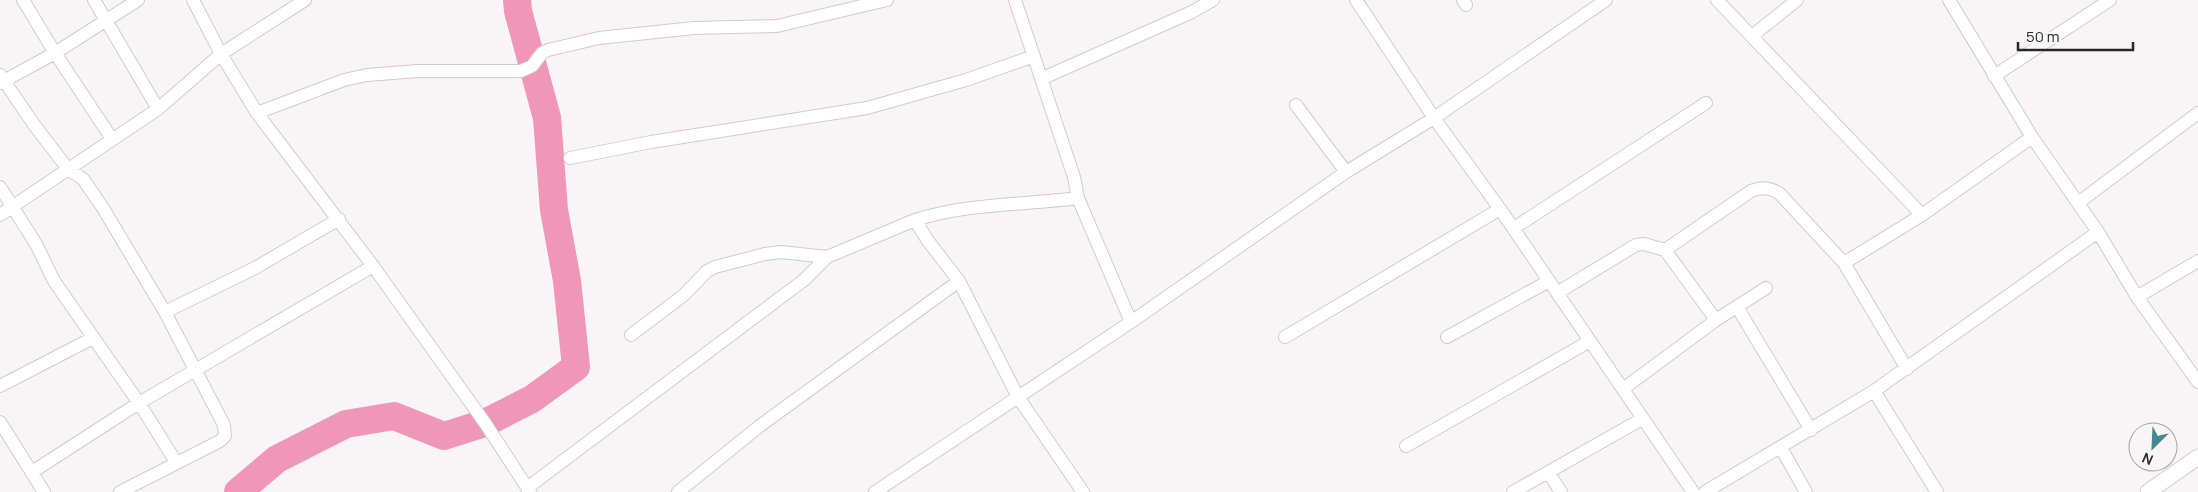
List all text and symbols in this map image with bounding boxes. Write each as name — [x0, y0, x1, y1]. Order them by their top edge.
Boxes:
scale bar — [2018, 20, 2133, 52]
text: 50 m — [2026, 26, 2060, 47]
north arrow — [2128, 422, 2178, 472]
text: N — [2139, 449, 2156, 470]

